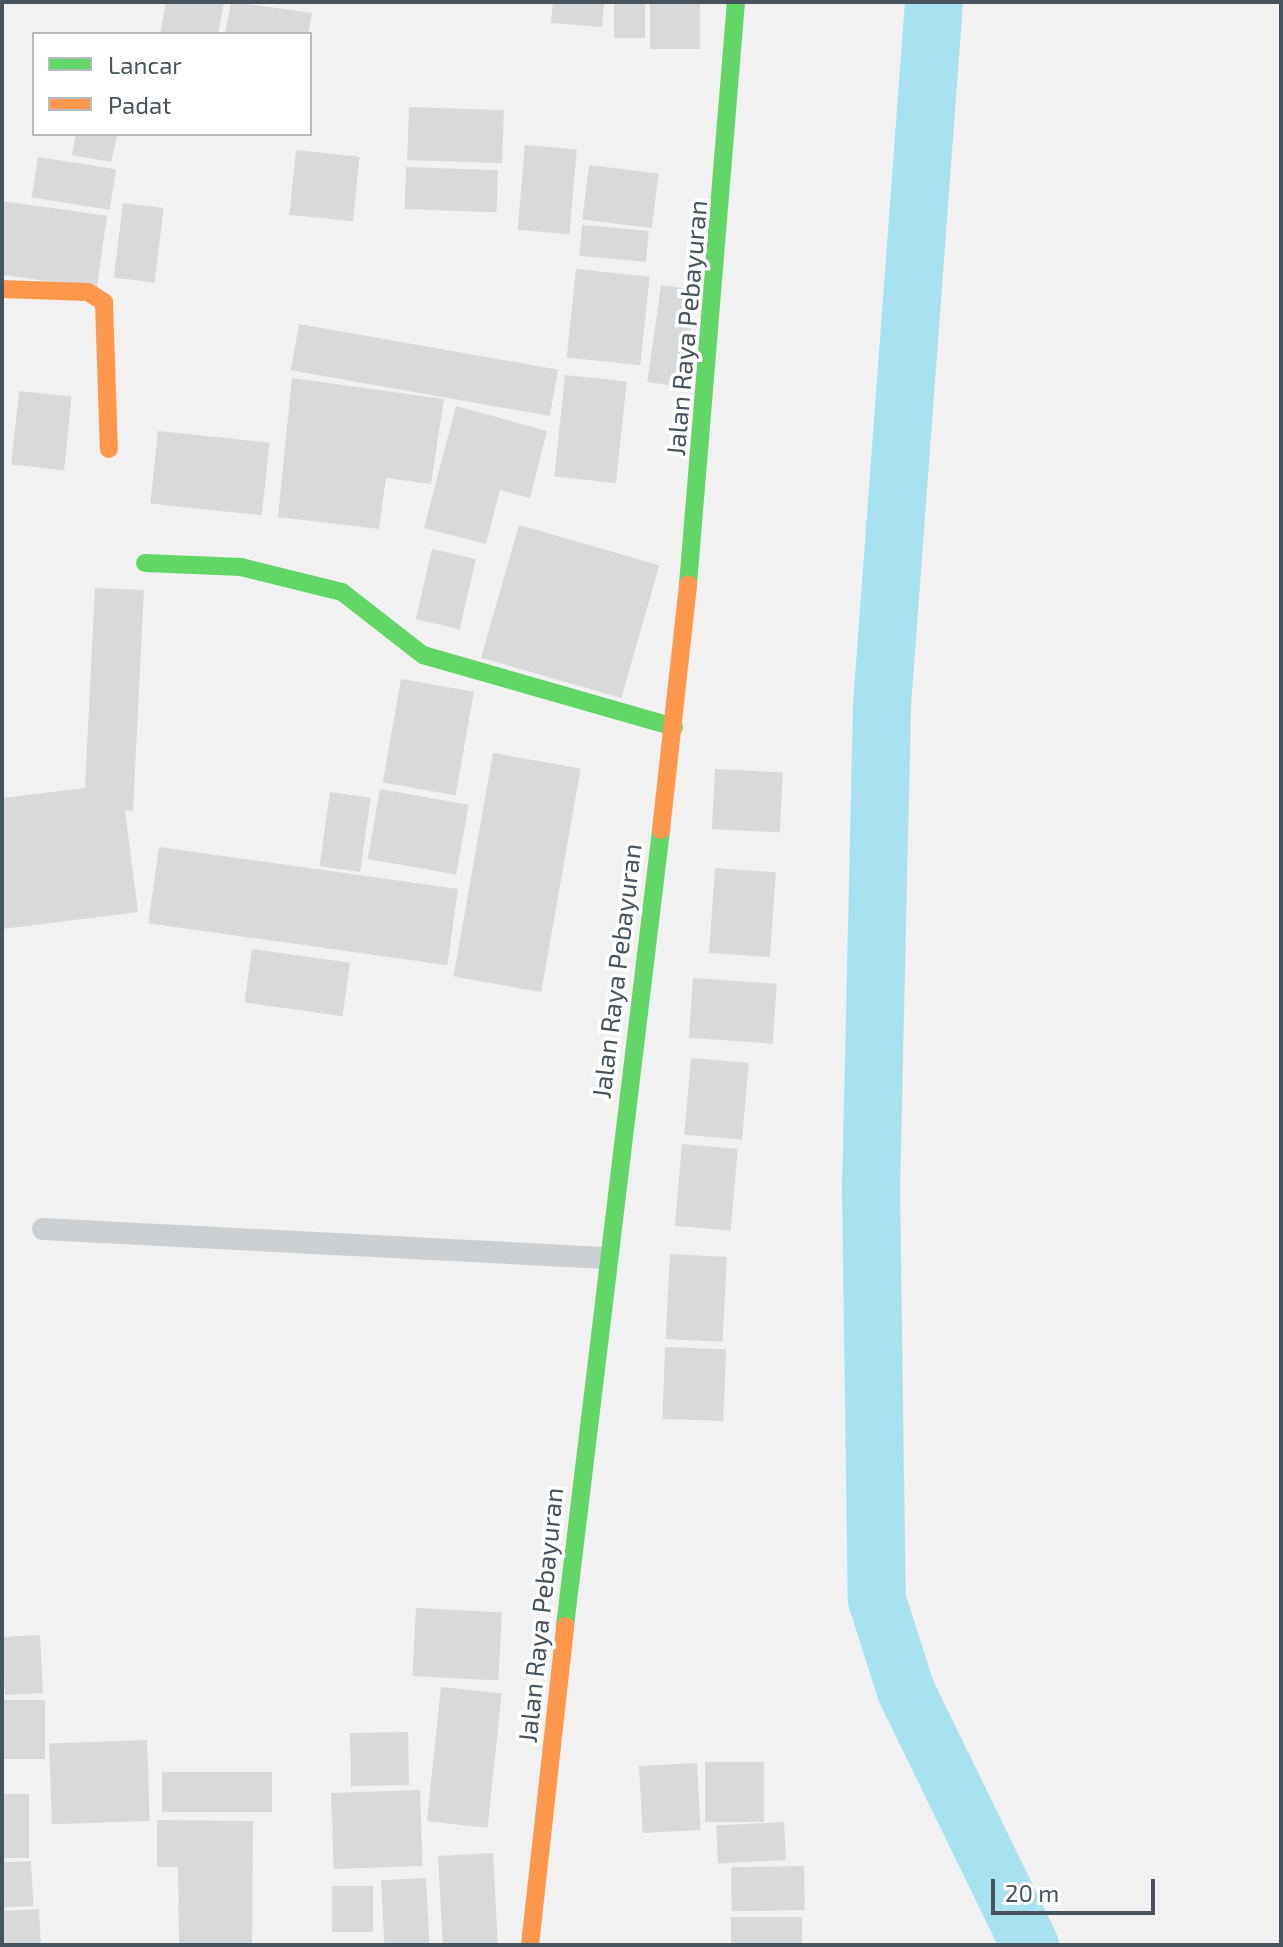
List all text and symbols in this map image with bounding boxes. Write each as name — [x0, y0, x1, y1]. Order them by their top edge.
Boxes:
legend — [32, 32, 312, 136]
text: Lancar — [108, 50, 182, 79]
text: Padat — [108, 90, 171, 119]
street label: Jalan Raya Pebayuran — [659, 199, 713, 457]
street label: Jalan Raya Pebayuran — [585, 842, 647, 1100]
street label: Jalan Raya Pebayuran — [511, 1486, 569, 1744]
scale bar — [995, 1863, 1159, 1913]
text: 20 m — [1005, 1878, 1059, 1907]

